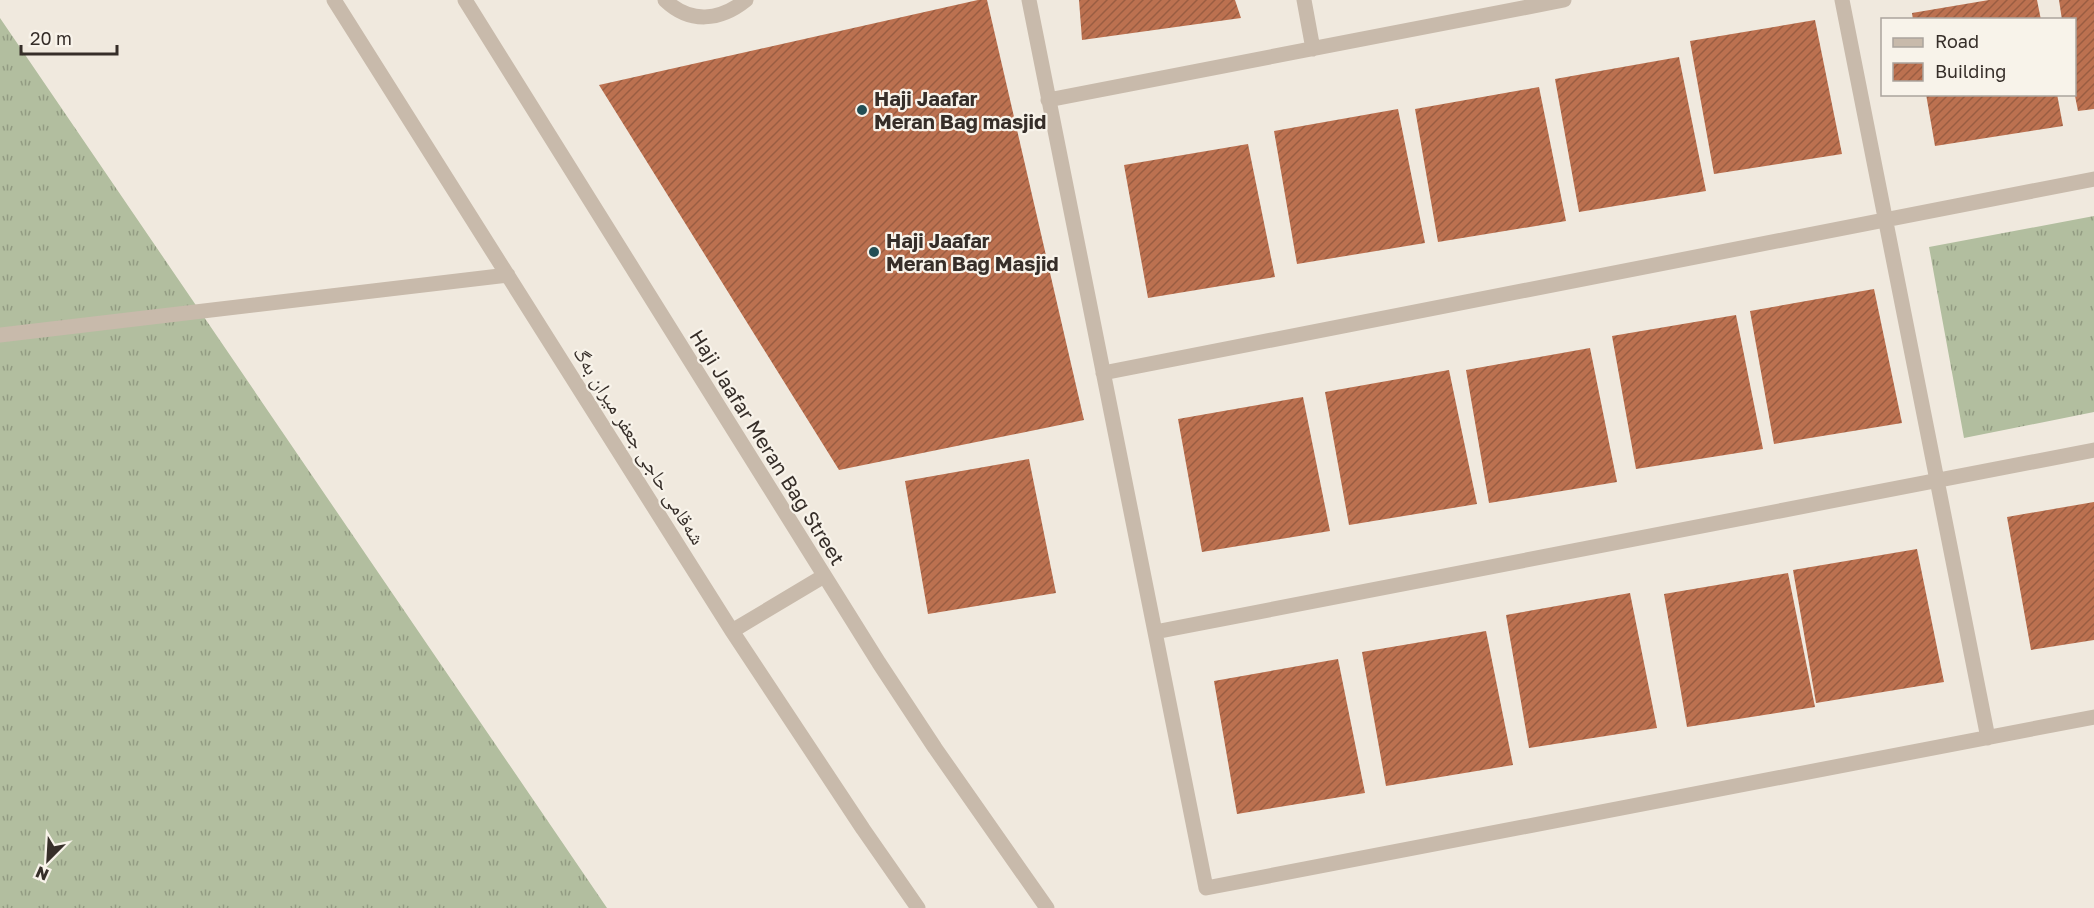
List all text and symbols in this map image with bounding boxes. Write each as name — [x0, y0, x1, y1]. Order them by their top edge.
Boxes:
scale bar — [21, 18, 117, 56]
legend — [1881, 18, 2076, 96]
text: 20 m — [30, 27, 72, 49]
text: Road — [1935, 30, 1979, 52]
text: Building — [1935, 60, 2006, 82]
place label: Haji Jaafar Meran Bag masjid — [874, 86, 1046, 133]
marker: Haji Jaafar Meran Bag masjid — [855, 103, 869, 117]
place label: Haji Jaafar Meran Bag Masjid — [886, 228, 1059, 275]
marker: Haji Jaafar Meran Bag Masjid — [867, 245, 881, 259]
street label: Haji Jaafar Meran Bag Street — [685, 325, 851, 569]
street label: شەقامی حاجی جعفر میران بەگ — [568, 341, 711, 549]
north arrow — [18, 830, 78, 890]
text: N — [32, 862, 52, 885]

